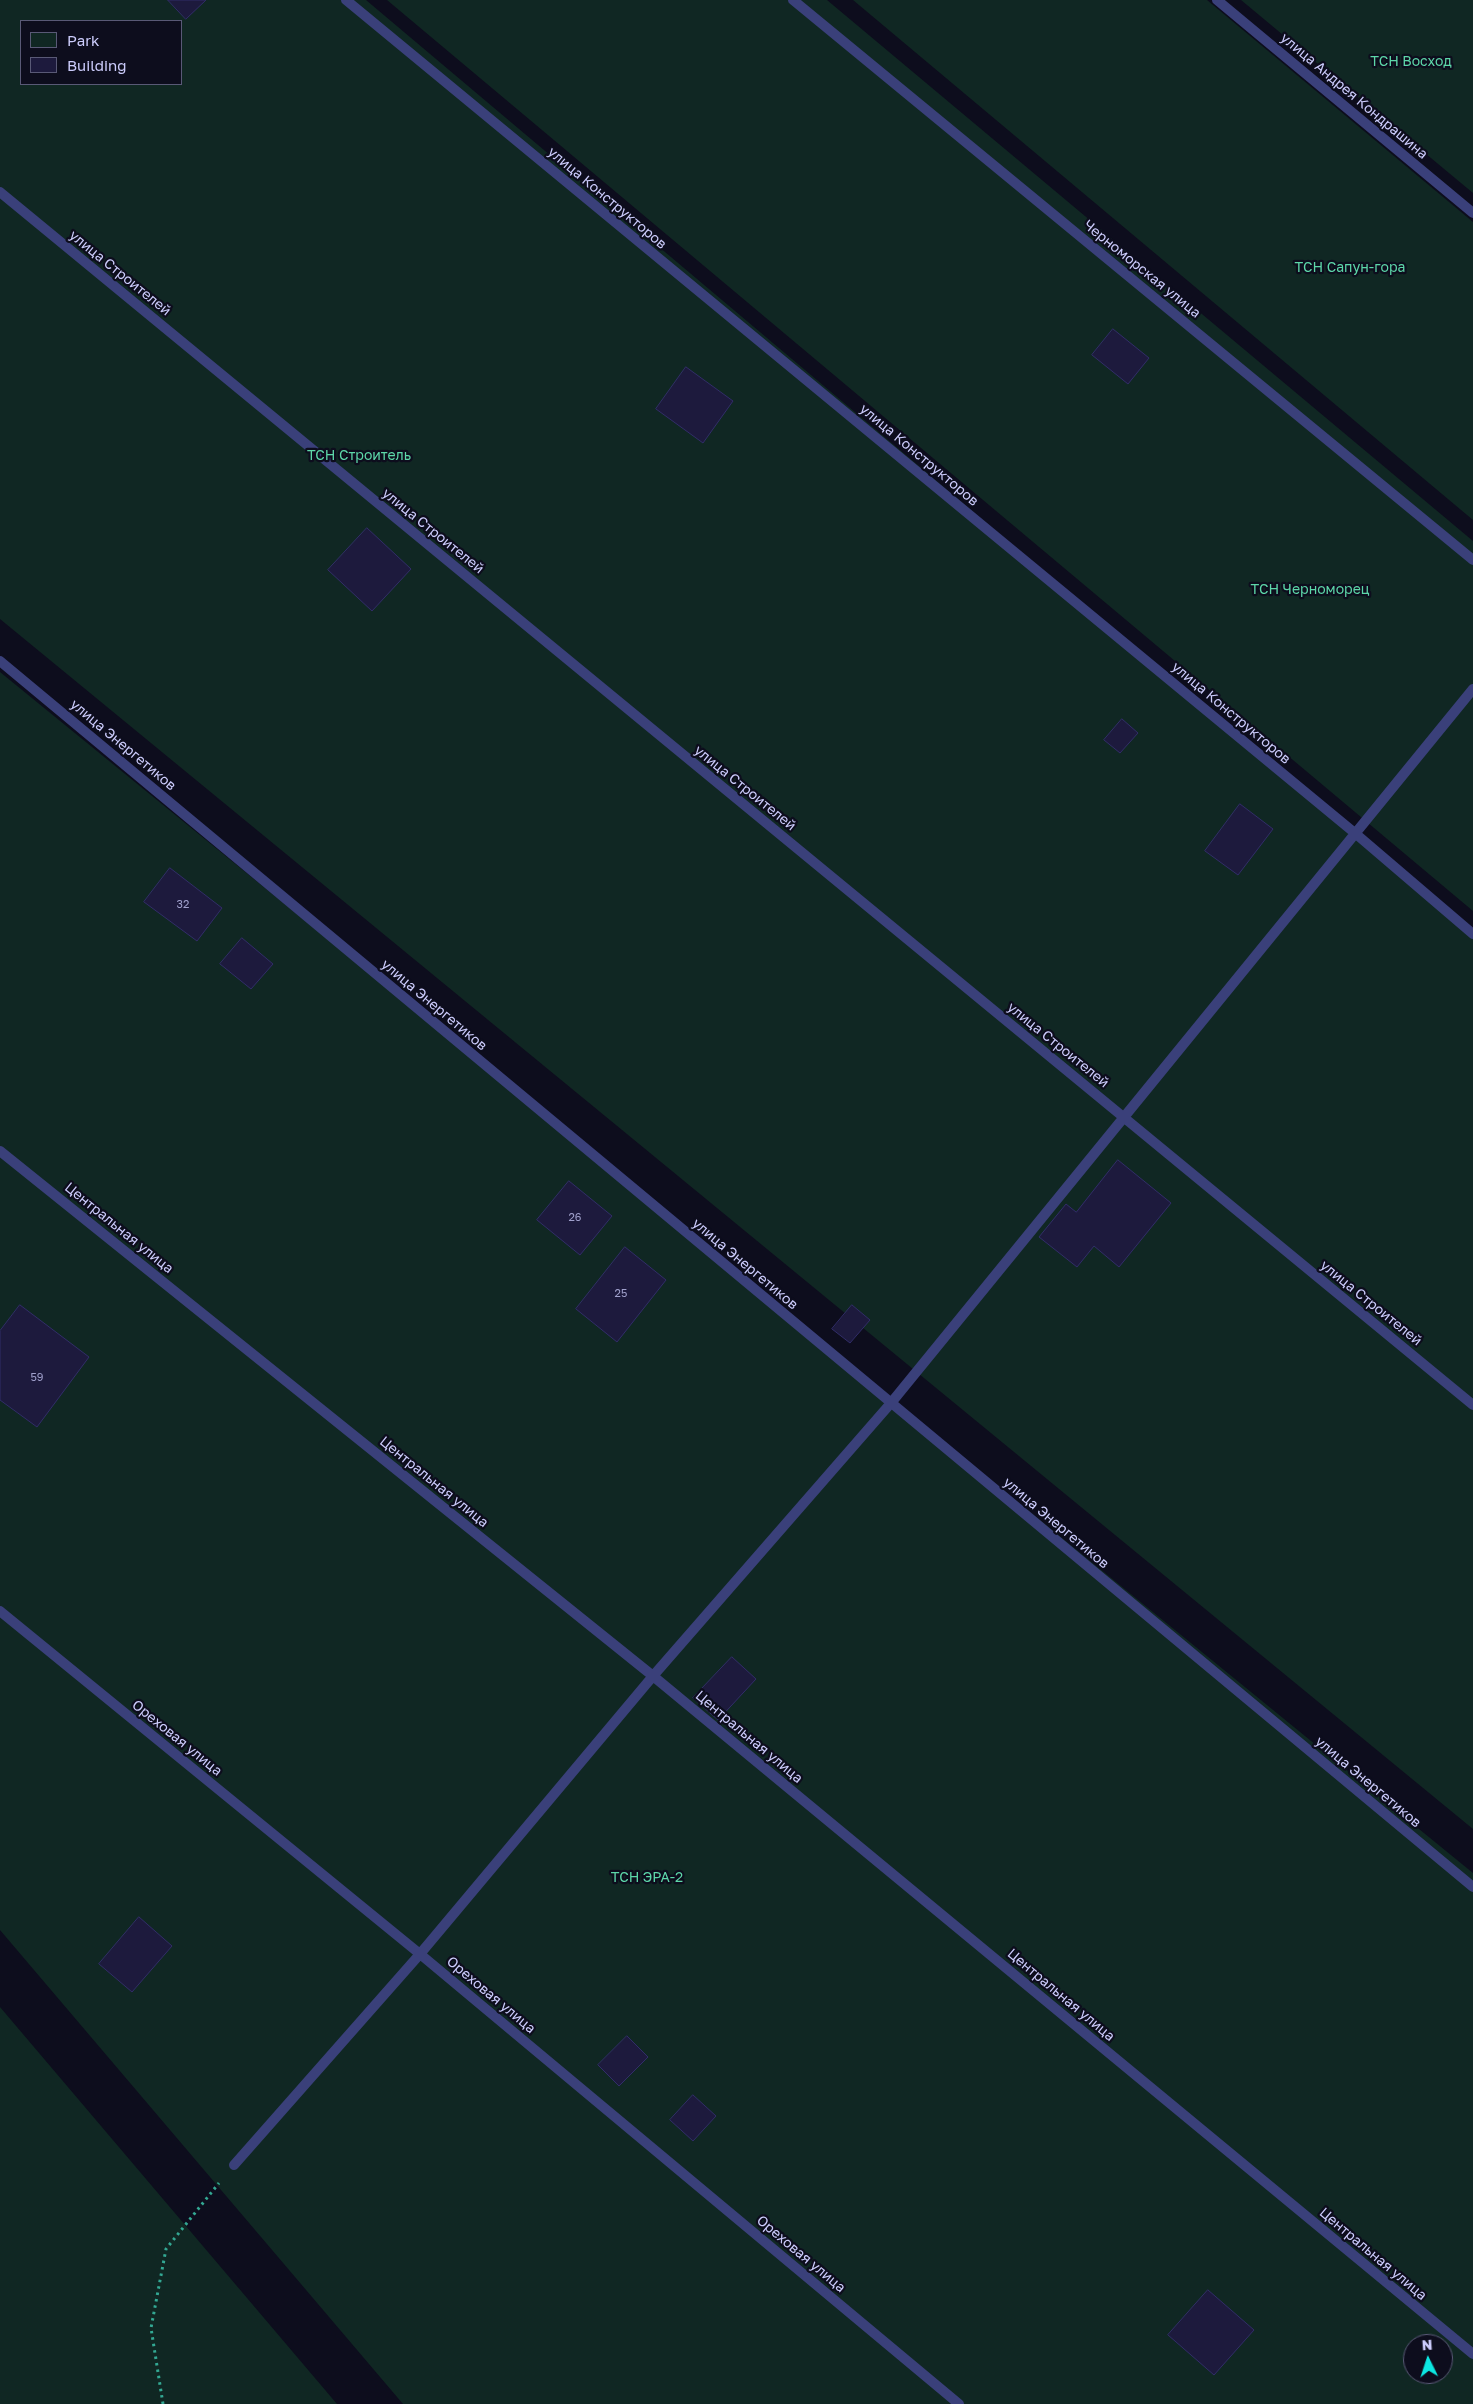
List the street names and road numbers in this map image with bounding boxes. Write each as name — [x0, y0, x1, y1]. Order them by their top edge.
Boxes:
street label: улица Андрея Кондрашина — [1277, 29, 1431, 163]
street label: улица Конструкторов — [544, 143, 670, 253]
street label: Черноморская улица — [1080, 217, 1204, 321]
street label: улица Строителей — [66, 227, 174, 319]
street label: улица Конструкторов — [856, 400, 982, 510]
street label: улица Строителей — [379, 485, 487, 577]
street label: улица Конструкторов — [1168, 658, 1294, 768]
street label: улица Энергетиков — [67, 696, 179, 794]
street label: улица Строителей — [691, 742, 799, 834]
street label: улица Энергетиков — [378, 956, 490, 1054]
street label: улица Строителей — [1004, 999, 1112, 1091]
street label: Центральная улица — [61, 1179, 177, 1277]
street label: улица Энергетиков — [689, 1215, 801, 1313]
street label: улица Строителей — [1317, 1257, 1425, 1349]
street label: Центральная улица — [376, 1433, 492, 1531]
street label: улица Энергетиков — [1000, 1474, 1112, 1572]
street label: Центральная улица — [692, 1687, 806, 1787]
street label: Ореховая улица — [129, 1697, 225, 1779]
street label: улица Энергетиков — [1312, 1733, 1424, 1831]
street label: Центральная улица — [1004, 1945, 1118, 2045]
street label: Ореховая улица — [443, 1953, 539, 2037]
street label: Центральная улица — [1316, 2204, 1430, 2304]
street label: Ореховая улица — [753, 2212, 849, 2296]

